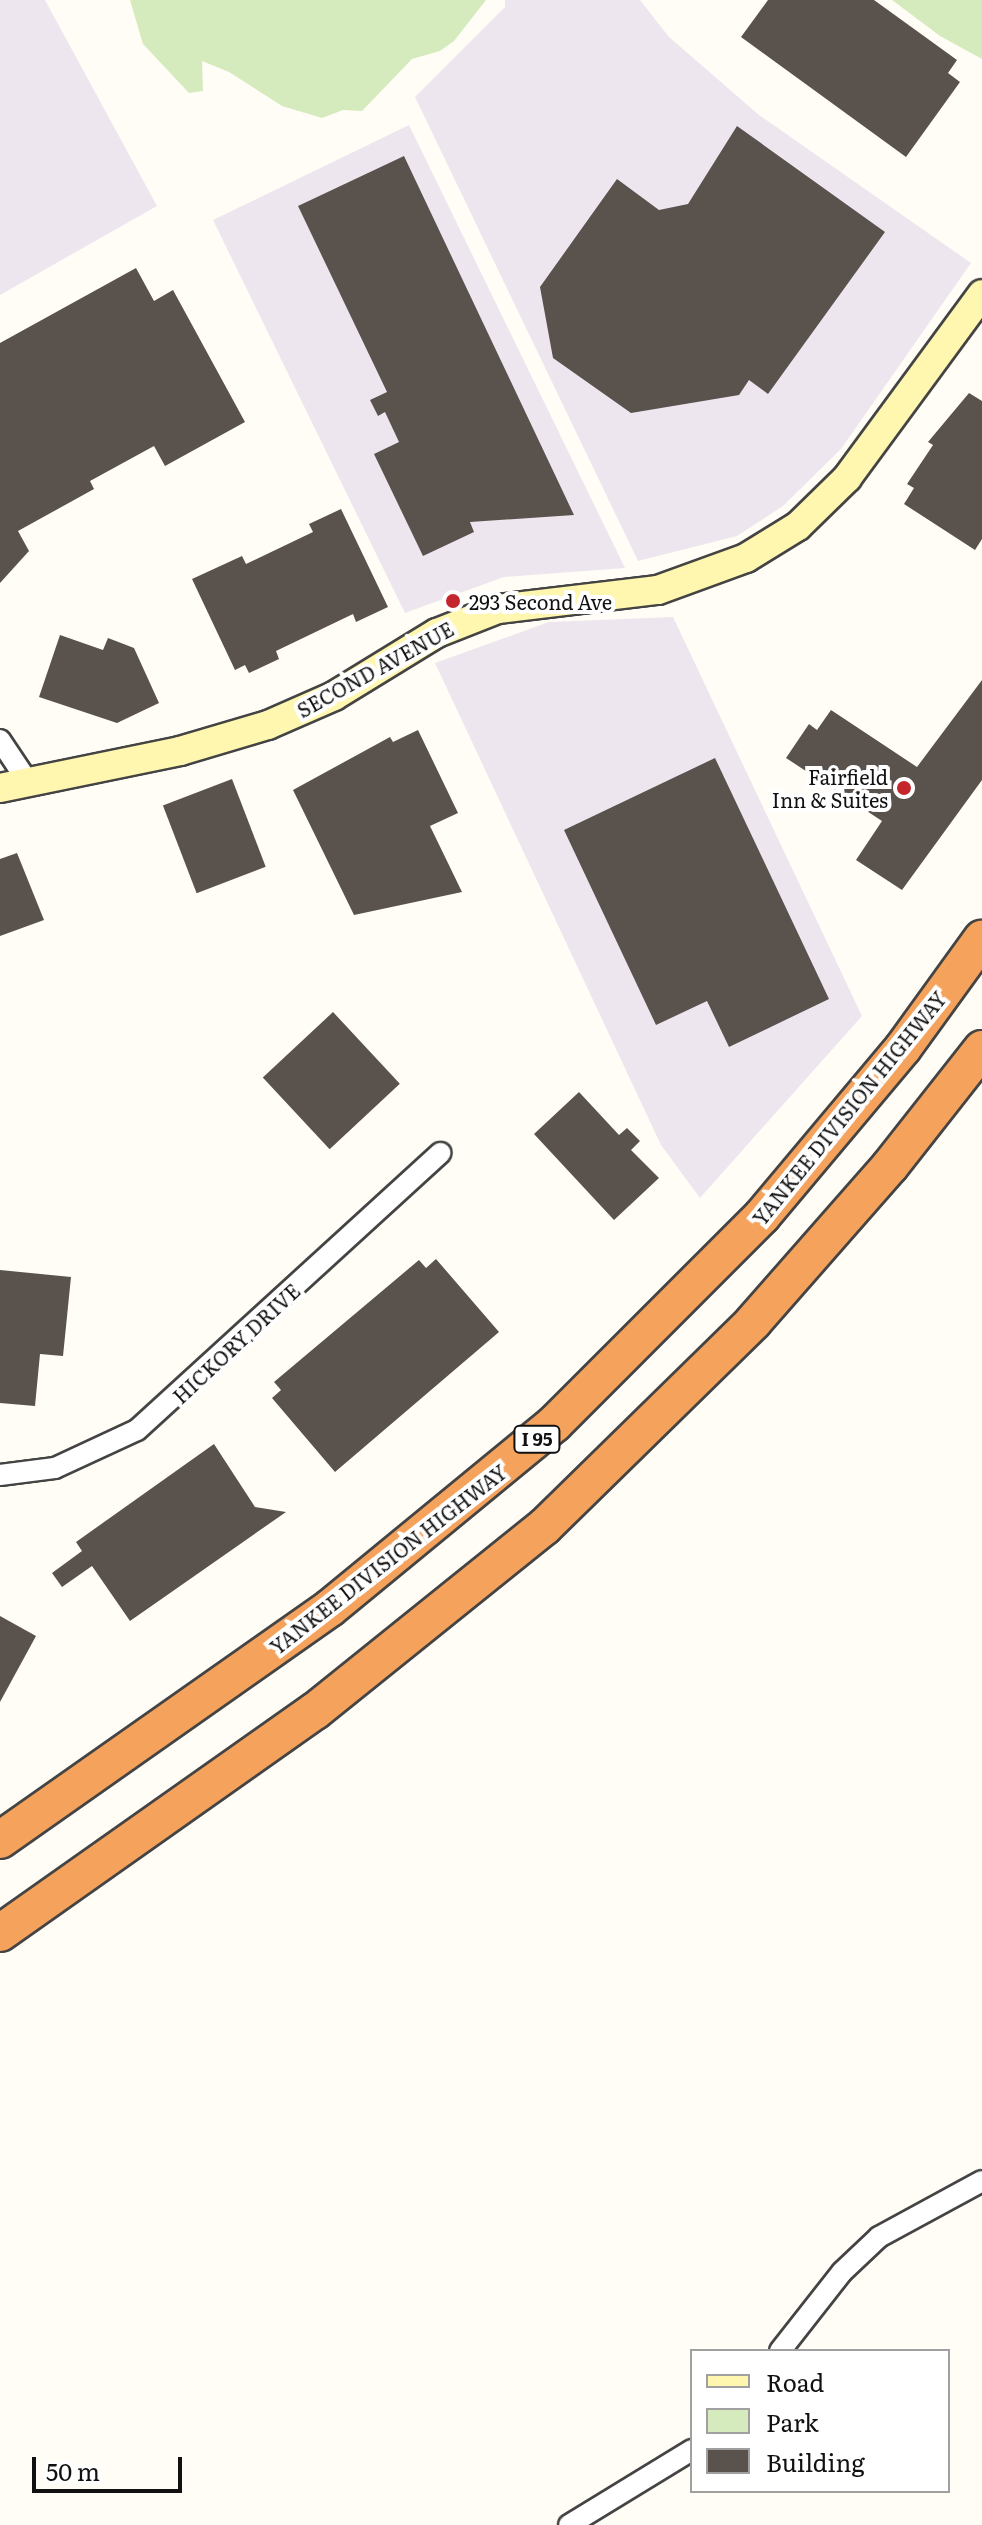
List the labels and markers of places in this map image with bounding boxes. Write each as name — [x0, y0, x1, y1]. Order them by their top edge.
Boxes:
place label: 293 Second Ave — [469, 589, 612, 613]
marker: 293 Second Ave — [444, 592, 462, 610]
place label: Fairfield Inn & Suites — [772, 764, 888, 811]
marker: Fairfield Inn & Suites — [895, 779, 913, 797]

